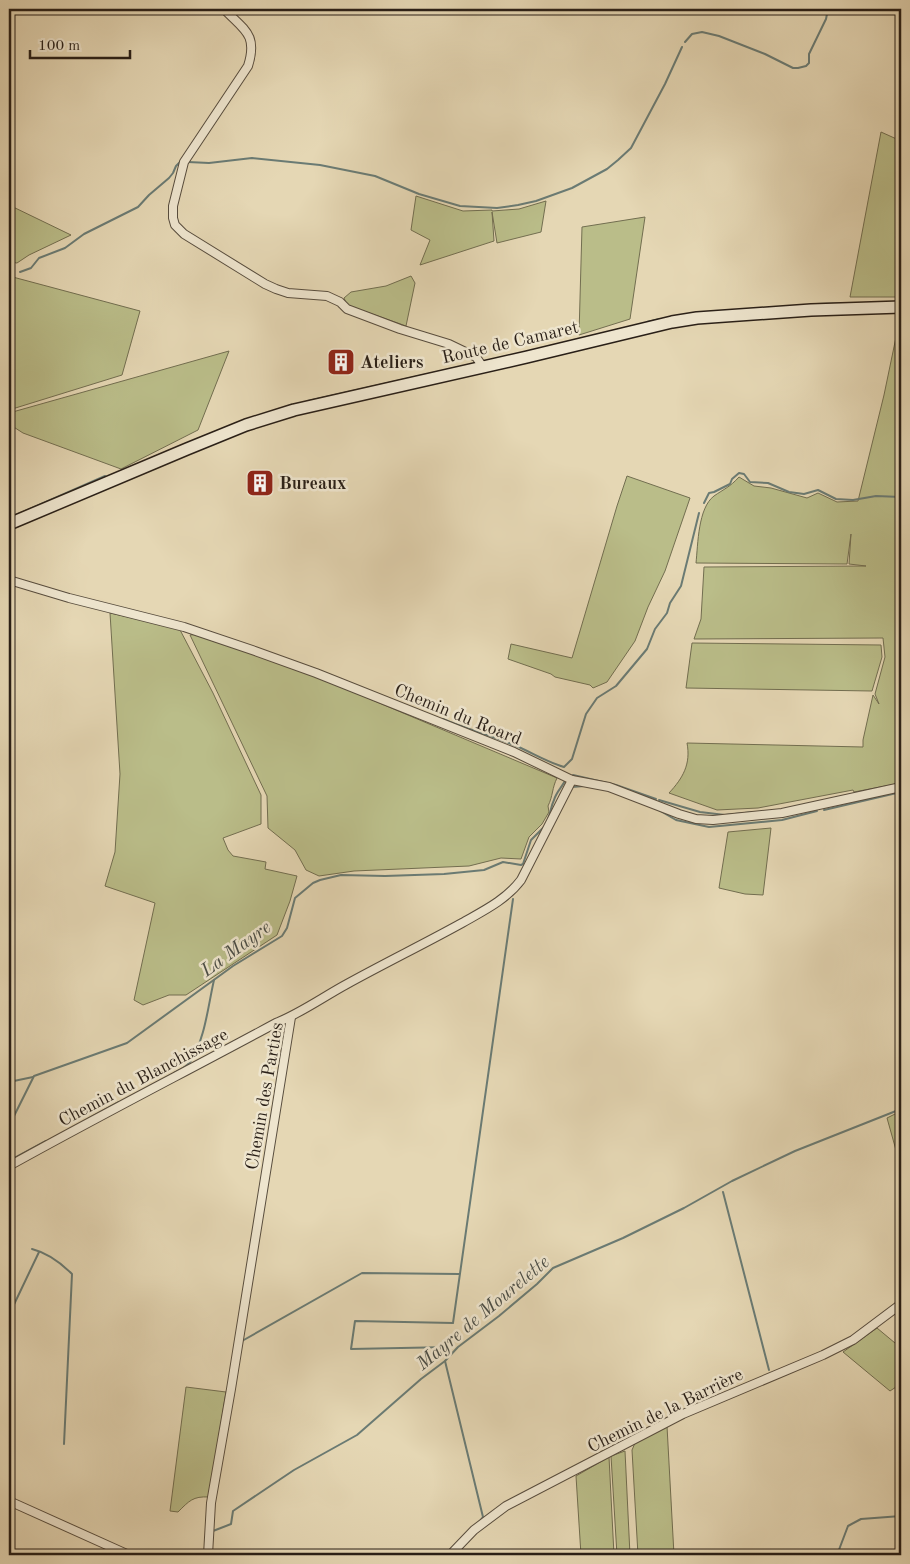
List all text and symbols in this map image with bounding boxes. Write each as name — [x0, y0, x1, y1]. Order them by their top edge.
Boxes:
scale bar — [30, 28, 130, 60]
text: 100 m — [38, 39, 80, 54]
street label: Route de Camaret — [440, 318, 580, 367]
building icon: Ateliers — [326, 347, 356, 377]
place label: Ateliers — [360, 354, 424, 372]
building icon: Bureaux — [245, 468, 275, 498]
place label: Bureaux — [279, 475, 346, 493]
street label: Chemin du Roard — [391, 681, 524, 749]
water label: La Mayre — [197, 918, 275, 982]
street label: Chemin des Parties — [243, 1021, 287, 1171]
street label: Chemin du Blanchissage — [56, 1026, 231, 1130]
water label: Mayre de Mourelette — [413, 1253, 554, 1376]
street label: Chemin de la Barrière — [585, 1365, 746, 1456]

